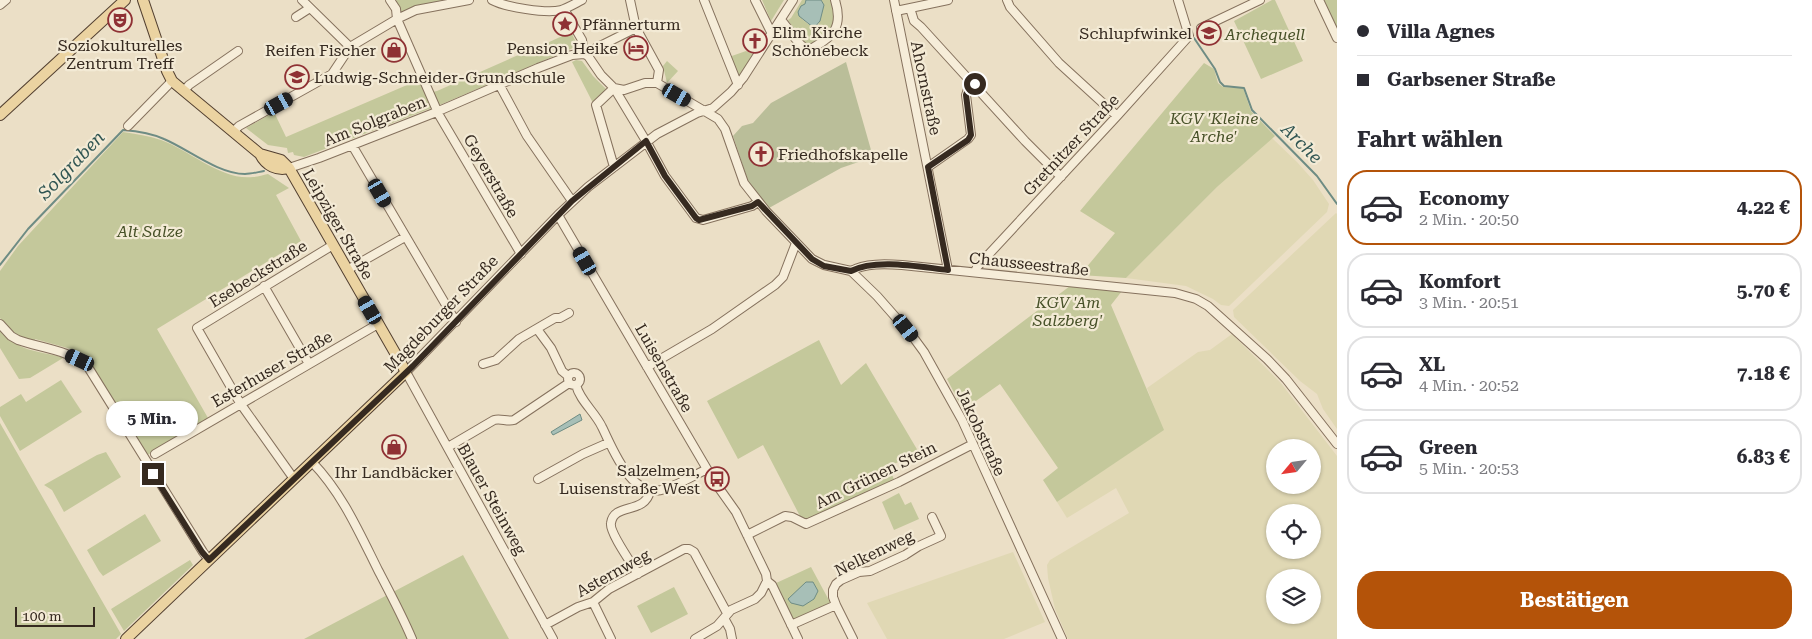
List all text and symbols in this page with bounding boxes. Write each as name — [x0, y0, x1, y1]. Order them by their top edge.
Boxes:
theatre icon: Soziokulturelles Zentrum Treff — [107, 7, 133, 33]
place icon: Pfännerturm — [552, 11, 578, 37]
place label: Pfännerturm — [582, 15, 681, 34]
school or university icon: Schlupfwinkel — [1196, 20, 1222, 46]
text: Villa Agnes — [1387, 20, 1495, 43]
place label: Elim Kirche Schönebeck — [772, 23, 869, 60]
place label: Schlupfwinkel — [1079, 24, 1192, 43]
park label: Archequell — [1224, 25, 1305, 44]
church icon: Elim Kirche Schönebeck — [742, 28, 768, 54]
hotel icon: Pension Heike — [623, 35, 649, 61]
place label: Soziokulturelles Zentrum Treff — [58, 36, 183, 73]
shop icon: Reifen Fischer — [381, 37, 407, 63]
place label: Pension Heike — [507, 39, 618, 58]
street label: Ahornstraße — [907, 39, 945, 137]
place label: Reifen Fischer — [265, 41, 376, 60]
school or university icon: Ludwig-Schneider-Grundschule — [284, 64, 310, 90]
place label: Ludwig-Schneider-Grundschule — [314, 68, 565, 87]
text: Garbsener Straße — [1387, 68, 1556, 91]
route start — [964, 73, 986, 95]
car — [660, 81, 693, 109]
car — [262, 90, 295, 118]
street label: Gretnitzer Straße — [1019, 90, 1123, 200]
street label: Am Solgraben — [321, 92, 429, 150]
park label: KGV 'Kleine Arche' — [1169, 109, 1258, 146]
water label: Arche — [1277, 118, 1327, 168]
water label: Solgraben — [33, 126, 109, 204]
text: Fahrt wählen — [1357, 127, 1503, 152]
street label: Geyerstraße — [459, 131, 523, 221]
church icon: Friedhofskapelle — [748, 141, 774, 167]
place label: Friedhofskapelle — [778, 145, 908, 164]
street label: Leipziger Straße — [299, 165, 378, 283]
car — [366, 176, 393, 210]
icon: car — [1359, 185, 1404, 230]
text: Economy — [1419, 187, 1509, 210]
text: 4.22 € — [1737, 196, 1790, 219]
text: 2 Min. · 20:50 — [1419, 210, 1519, 229]
park label: Alt Salze — [116, 222, 183, 241]
street label: Esebeckstraße — [205, 236, 311, 312]
car — [571, 244, 598, 278]
street label: Chausseestraße — [968, 248, 1090, 280]
street label: Magdeburger Straße — [380, 251, 502, 377]
icon: car — [1359, 268, 1404, 313]
text: Komfort — [1419, 270, 1501, 293]
text: 5.70 € — [1737, 279, 1790, 302]
car — [356, 293, 383, 327]
park label: KGV 'Am Salzberg' — [1032, 293, 1103, 330]
text: 3 Min. · 20:51 — [1419, 293, 1519, 312]
car — [890, 312, 921, 344]
street label: Luisenstraße — [631, 320, 697, 416]
street label: Esterhuser Straße — [208, 327, 336, 411]
car — [63, 347, 96, 373]
icon: car — [1359, 351, 1404, 396]
text: XL — [1419, 353, 1445, 376]
text: 7.18 € — [1737, 362, 1790, 385]
text: 4 Min. · 20:52 — [1419, 376, 1519, 395]
street label: Jakobstraße — [952, 385, 1010, 479]
callout: 5 Min. — [107, 402, 199, 436]
text: 5 Min. — [127, 409, 177, 428]
shop icon: Ihr Landbäcker — [381, 434, 407, 460]
icon: car — [1359, 434, 1404, 479]
text: Green — [1419, 436, 1477, 459]
street label: Am Grünen Stein — [812, 437, 940, 513]
north arrow — [1266, 439, 1321, 494]
map controls — [1266, 439, 1321, 624]
street label: Blauer Steinweg — [454, 440, 531, 559]
text: 6.83 € — [1737, 445, 1790, 468]
text: 5 Min. · 20:53 — [1419, 459, 1519, 478]
place label: Salzelmen, Luisenstraße West — [559, 461, 700, 498]
route end — [142, 463, 164, 485]
place label: Ihr Landbäcker — [335, 463, 454, 482]
bus stop icon: Salzelmen, Luisenstraße West — [704, 466, 730, 492]
button: locate — [1266, 504, 1321, 559]
street label: Nelkenweg — [831, 525, 917, 580]
street label: Asternweg — [573, 545, 654, 601]
button: layers — [1266, 569, 1321, 624]
button: Bestätigen — [1357, 571, 1792, 629]
scale bar — [15, 604, 95, 627]
text: 100 m — [22, 608, 62, 624]

